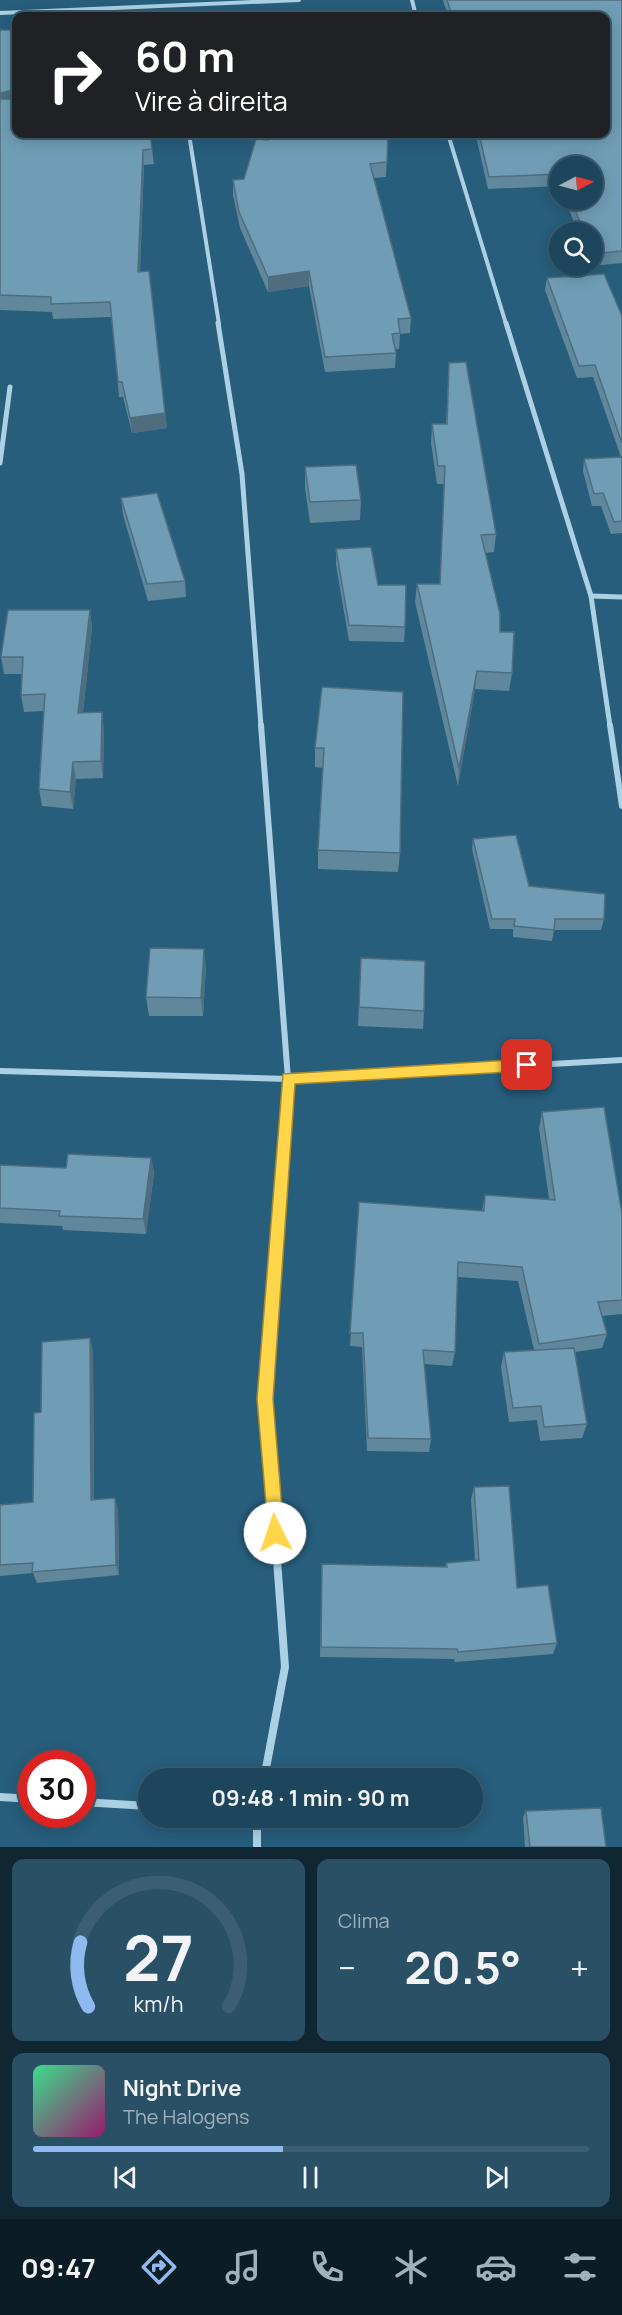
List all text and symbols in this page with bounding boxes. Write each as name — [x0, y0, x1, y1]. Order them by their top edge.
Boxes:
text: 60 m — [135, 27, 235, 85]
icon: right — [36, 36, 114, 114]
text: Vire à direita — [135, 82, 288, 119]
north arrow — [549, 156, 603, 210]
map controls — [549, 156, 603, 276]
button: search — [549, 222, 603, 276]
pin — [501, 1039, 552, 1090]
icon: arrive — [510, 1048, 543, 1081]
position arrow — [243, 1501, 307, 1565]
speed limit sign: 30 — [18, 1750, 96, 1828]
text: 09:48 · 1 min · 90 m — [212, 1783, 409, 1813]
text: Clima — [338, 1907, 390, 1934]
text: 27 — [123, 1914, 194, 2000]
text: 20.5° — [405, 1936, 521, 1998]
text: − — [338, 1945, 356, 1990]
text: + — [570, 1945, 589, 1990]
text: km/h — [134, 1989, 183, 2018]
text: Night Drive — [123, 2073, 242, 2103]
text: The Halogens — [123, 2103, 249, 2130]
icon: previous — [109, 2161, 142, 2194]
icon: pause — [294, 2161, 327, 2194]
icon: next — [480, 2161, 513, 2194]
icon: directions — [138, 2246, 180, 2288]
icon: music — [222, 2246, 264, 2288]
icon: phone — [306, 2246, 348, 2288]
icon: climate — [390, 2246, 432, 2288]
icon: car — [475, 2246, 517, 2288]
icon: filters — [559, 2246, 601, 2288]
text: 09:47 — [21, 2249, 96, 2286]

